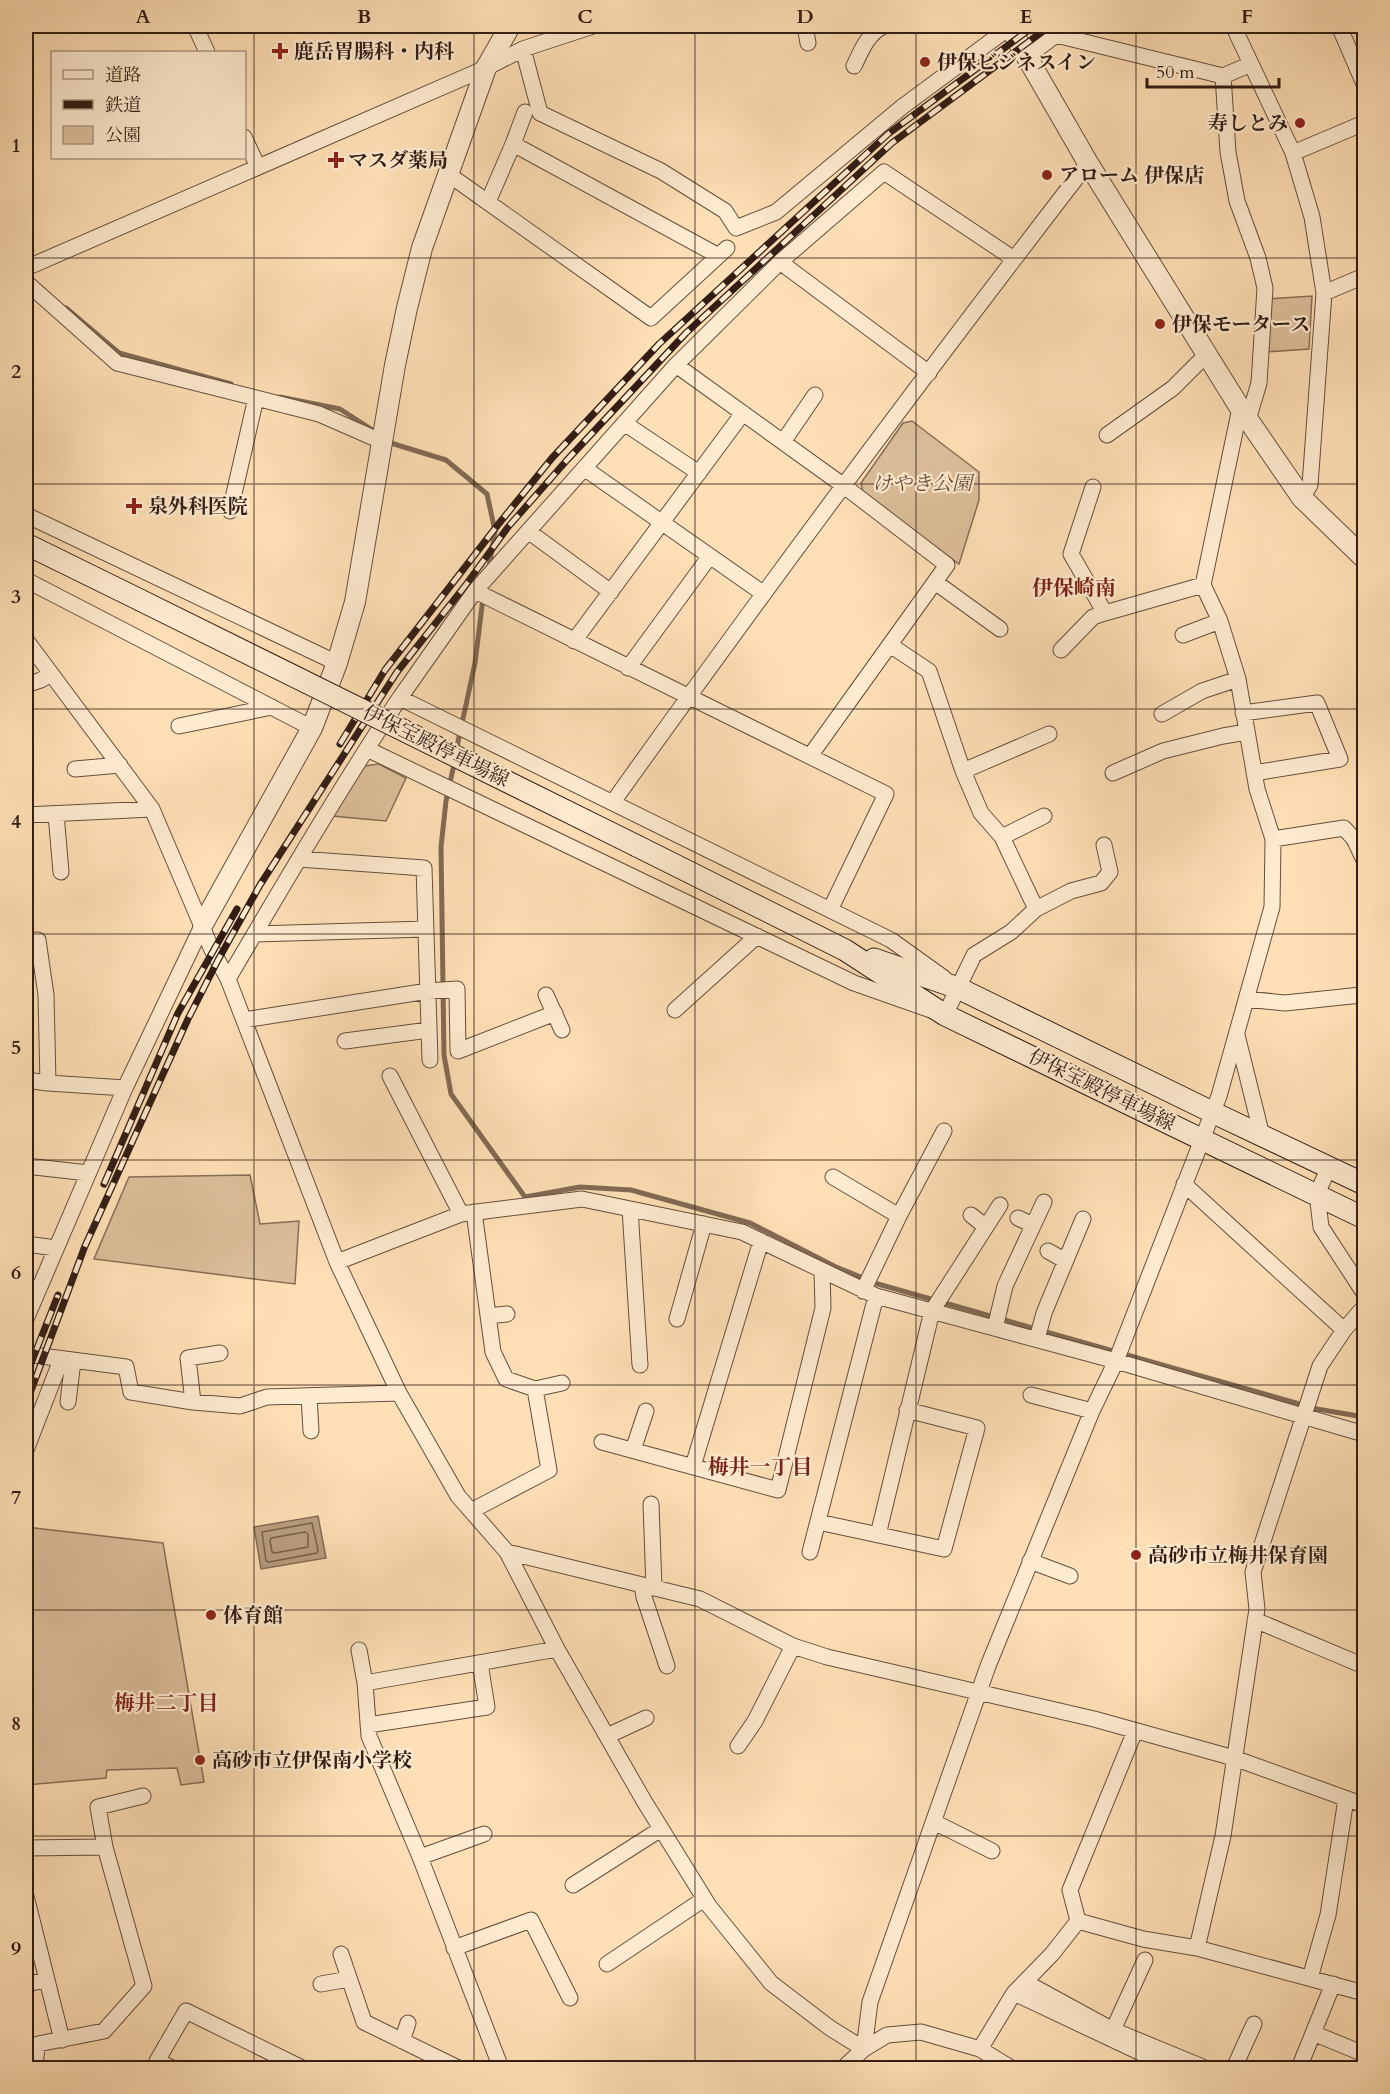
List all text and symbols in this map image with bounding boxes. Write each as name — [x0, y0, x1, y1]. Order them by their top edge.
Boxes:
text: A — [135, 3, 151, 30]
text: B — [357, 3, 371, 30]
text: C — [577, 3, 593, 30]
text: D — [796, 3, 814, 30]
text: E — [1020, 3, 1032, 30]
text: F — [1241, 3, 1253, 30]
place label: 鹿岳胃腸科・内科 — [294, 38, 454, 65]
marker: 鹿岳胃腸科・内科 — [271, 42, 289, 60]
place label: 伊保ビジネスイン — [937, 49, 1096, 76]
legend — [51, 51, 246, 159]
scale bar — [1147, 51, 1279, 89]
marker: 伊保ビジネスイン — [918, 55, 932, 69]
text: 50 m — [1156, 60, 1195, 85]
text: 道路 — [105, 63, 141, 88]
text: 鉄道 — [105, 93, 141, 118]
place label: 寿しとみ — [1208, 110, 1288, 137]
marker: 寿しとみ — [1293, 116, 1307, 130]
text: 公園 — [105, 123, 141, 148]
text: 1 — [11, 132, 21, 159]
place label: マスダ薬局 — [348, 147, 448, 174]
marker: マスダ薬局 — [329, 153, 343, 167]
place label: アローム 伊保店 — [1059, 162, 1204, 189]
marker: アローム 伊保店 — [1040, 168, 1054, 182]
place label: 伊保モータース — [1172, 311, 1310, 338]
marker: 伊保モータース — [1153, 317, 1167, 331]
text: 2 — [11, 358, 21, 385]
park label: けやき公園 — [872, 470, 975, 497]
place label: 泉外科医院 — [148, 493, 248, 520]
marker: 泉外科医院 — [125, 497, 143, 515]
district label: 伊保崎南 — [1032, 574, 1116, 603]
text: 3 — [11, 583, 21, 610]
street label: 伊保宝殿停車場線 — [358, 699, 514, 793]
text: 4 — [11, 808, 21, 835]
text: 5 — [11, 1034, 21, 1061]
street label: 伊保宝殿停車場線 — [1024, 1043, 1180, 1137]
text: 6 — [11, 1259, 21, 1286]
district label: 梅井一丁目 — [708, 1453, 813, 1482]
text: 7 — [11, 1484, 21, 1511]
place label: 高砂市立梅井保育園 — [1148, 1542, 1328, 1569]
marker: 高砂市立梅井保育園 — [1129, 1548, 1143, 1562]
place label: 体育館 — [223, 1602, 283, 1629]
marker: 体育館 — [204, 1608, 218, 1622]
district label: 梅井二丁目 — [114, 1689, 219, 1718]
text: 8 — [11, 1710, 21, 1737]
place label: 高砂市立伊保南小学校 — [212, 1747, 412, 1774]
marker: 高砂市立伊保南小学校 — [193, 1753, 207, 1767]
text: 9 — [11, 1935, 21, 1962]

